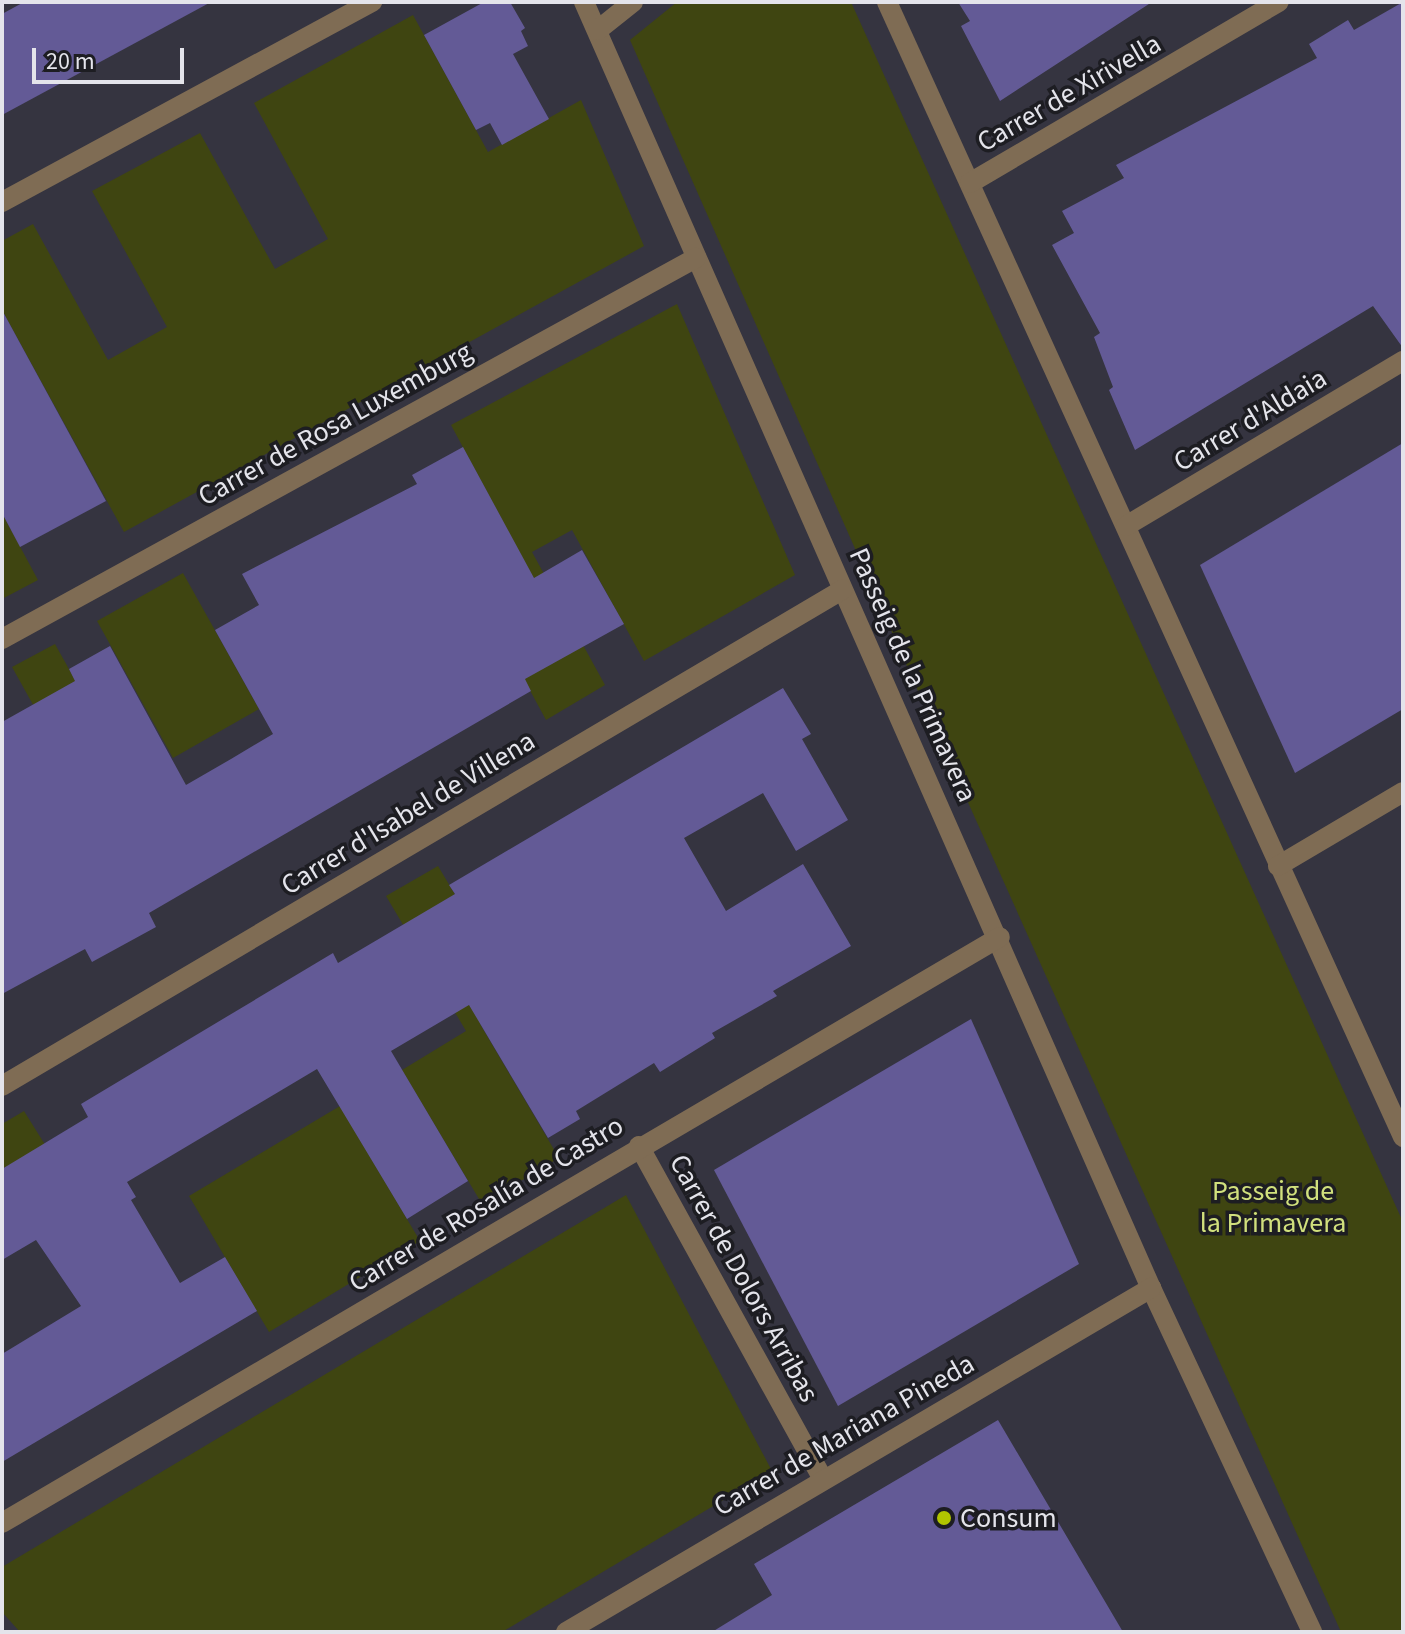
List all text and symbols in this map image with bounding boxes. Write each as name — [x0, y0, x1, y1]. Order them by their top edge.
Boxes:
street label: Carrer de Xirivella — [971, 27, 1167, 159]
scale bar — [36, 32, 188, 82]
text: 20 m — [46, 44, 95, 79]
street label: Carrer de Rosa Luxemburg — [192, 335, 478, 513]
street label: Carrer d'Aldaia — [1167, 361, 1333, 479]
street label: Passeig de la Primavera — [842, 543, 984, 807]
street label: Carrer d'Isabel de Villena — [275, 724, 541, 902]
street label: Carrer de Rosalía de Castro — [343, 1109, 629, 1299]
street label: Carrer de Dolors Arribas — [662, 1148, 826, 1408]
park label: Passeig de la Primavera — [1200, 1174, 1346, 1240]
street label: Carrer de Mariana Pineda — [708, 1347, 980, 1523]
place label: Consum — [960, 1501, 1057, 1535]
marker: Consum — [935, 1509, 953, 1527]

